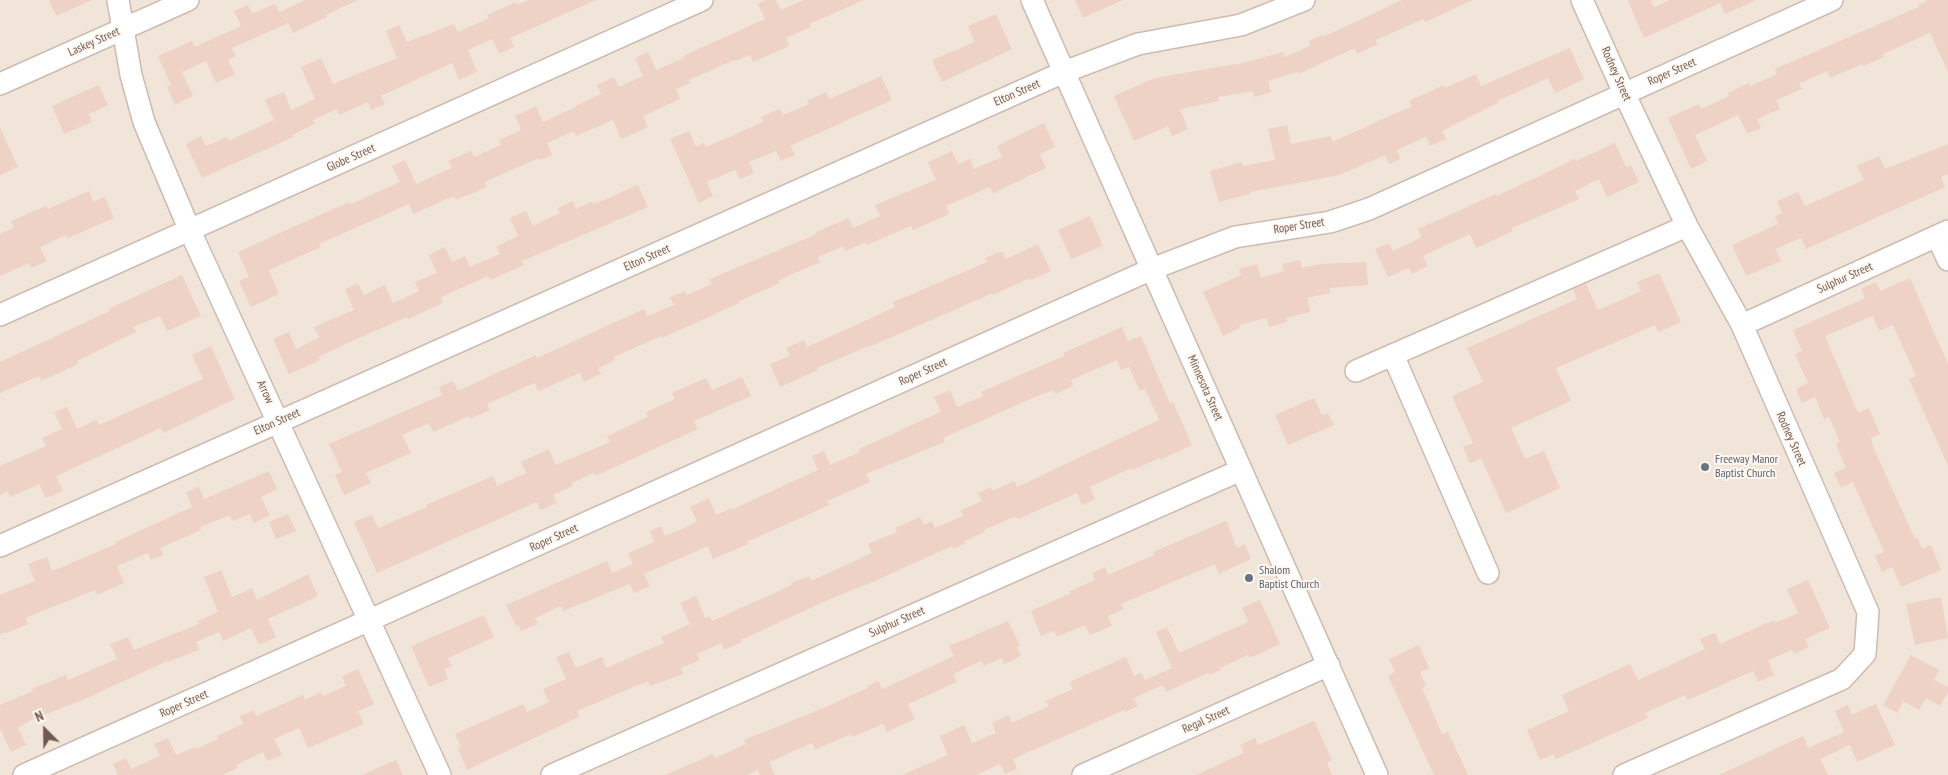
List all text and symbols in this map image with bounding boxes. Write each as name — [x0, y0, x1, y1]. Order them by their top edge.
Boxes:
street label: Laskey Street — [66, 24, 122, 60]
street label: Rodney Street — [1598, 45, 1634, 103]
street label: Roper Street — [1646, 55, 1698, 89]
street label: Elton Street — [992, 76, 1042, 110]
street label: Globe Street — [325, 141, 377, 175]
street label: Roper Street — [1273, 215, 1325, 237]
street label: Elton Street — [622, 241, 672, 275]
street label: Sulphur Street — [1815, 259, 1875, 297]
street label: Minnesota Street — [1184, 353, 1226, 423]
street label: Roper Street — [897, 355, 949, 389]
street label: Arrow — [253, 378, 277, 406]
street label: Elton Street — [252, 405, 302, 439]
street label: Rodney Street — [1773, 410, 1809, 468]
place label: Freeway Manor Baptist Church — [1715, 453, 1778, 481]
marker: Freeway Manor Baptist Church — [1699, 461, 1711, 473]
street label: Roper Street — [528, 521, 580, 555]
place label: Shalom Baptist Church — [1259, 564, 1319, 592]
marker: Shalom Baptist Church — [1243, 572, 1255, 584]
street label: Sulphur Street — [867, 603, 927, 641]
street label: Roper Street — [158, 687, 210, 721]
street label: Regal Street — [1180, 703, 1232, 737]
north arrow — [20, 705, 70, 755]
text: N — [32, 706, 46, 726]

